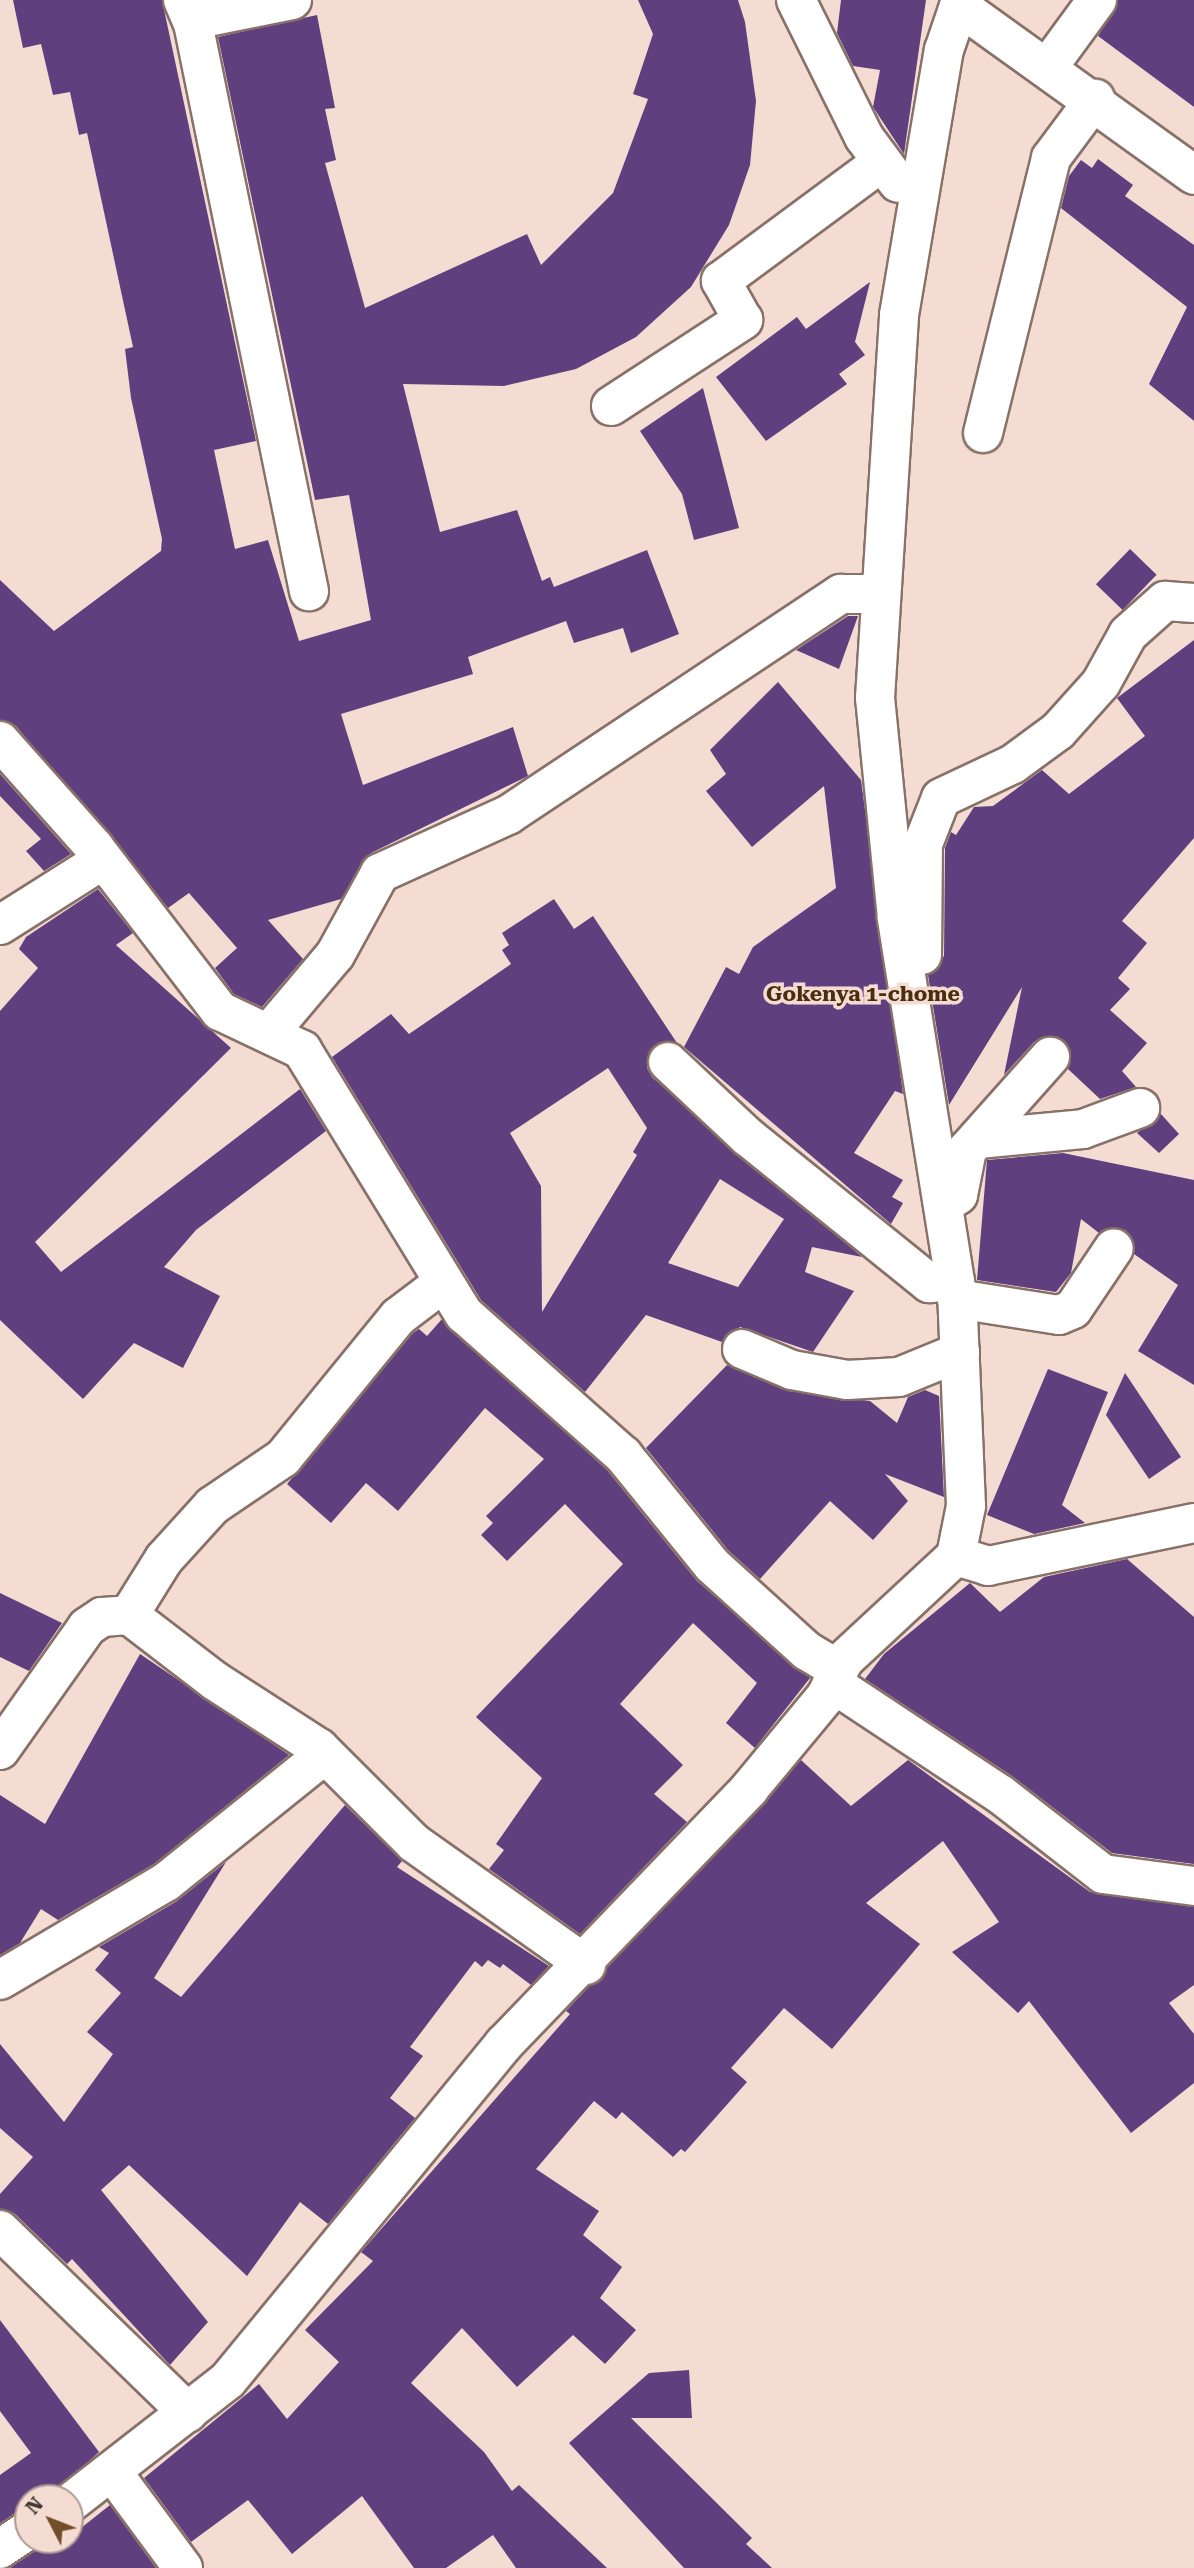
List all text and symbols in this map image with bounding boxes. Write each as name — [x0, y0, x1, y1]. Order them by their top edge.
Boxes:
district label: Gokenya 1-chome — [766, 981, 960, 1007]
north arrow — [14, 2484, 84, 2554]
text: N — [21, 2493, 48, 2519]

